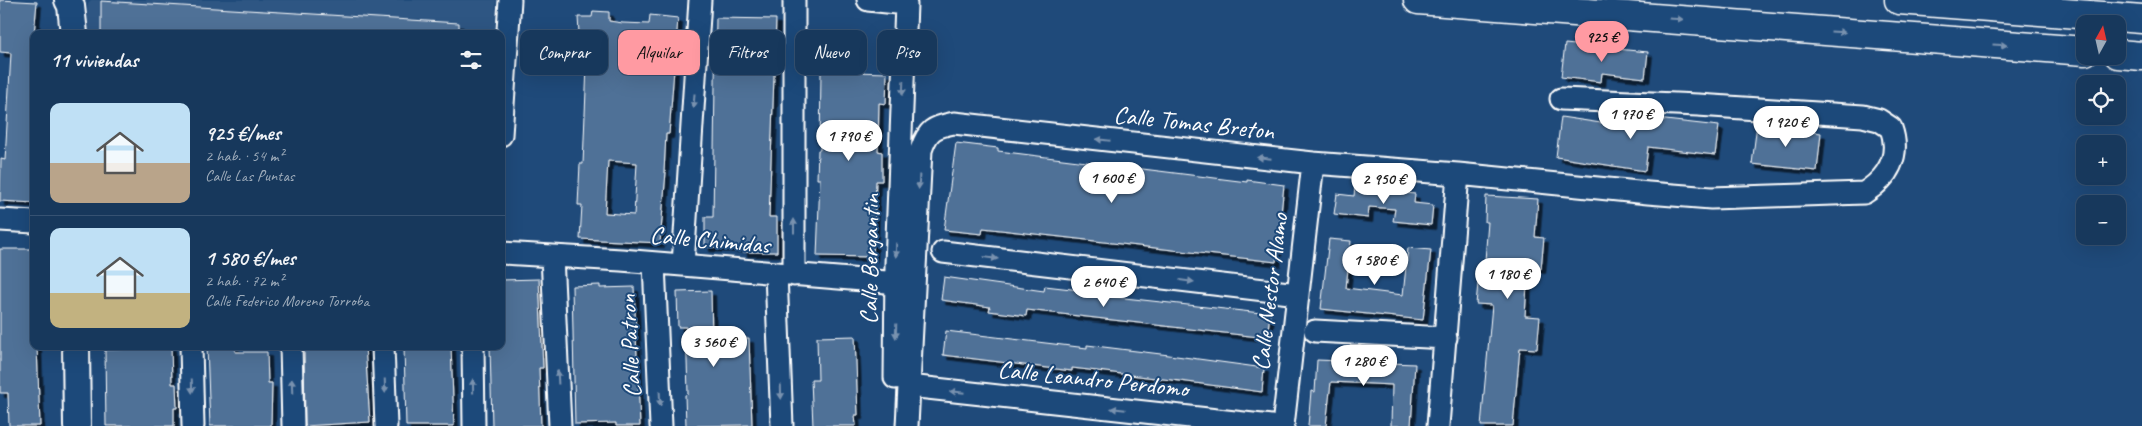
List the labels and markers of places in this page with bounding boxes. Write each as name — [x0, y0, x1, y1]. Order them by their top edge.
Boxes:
pin: 925 € — [1567, 20, 1637, 63]
pin: 1 970 € — [1585, 98, 1677, 140]
pin: 1 920 € — [1740, 106, 1832, 148]
pin: 1 790 € — [803, 120, 895, 162]
pin: 1 600 € — [1066, 162, 1158, 204]
pin: 2 950 € — [1338, 162, 1430, 205]
pin: 1 580 € — [1329, 244, 1421, 286]
pin: 1 180 € — [1462, 258, 1554, 300]
pin: 2 640 € — [1058, 266, 1150, 308]
pin: 3 560 € — [668, 326, 760, 368]
pin: 1 280 € — [1318, 344, 1410, 387]

